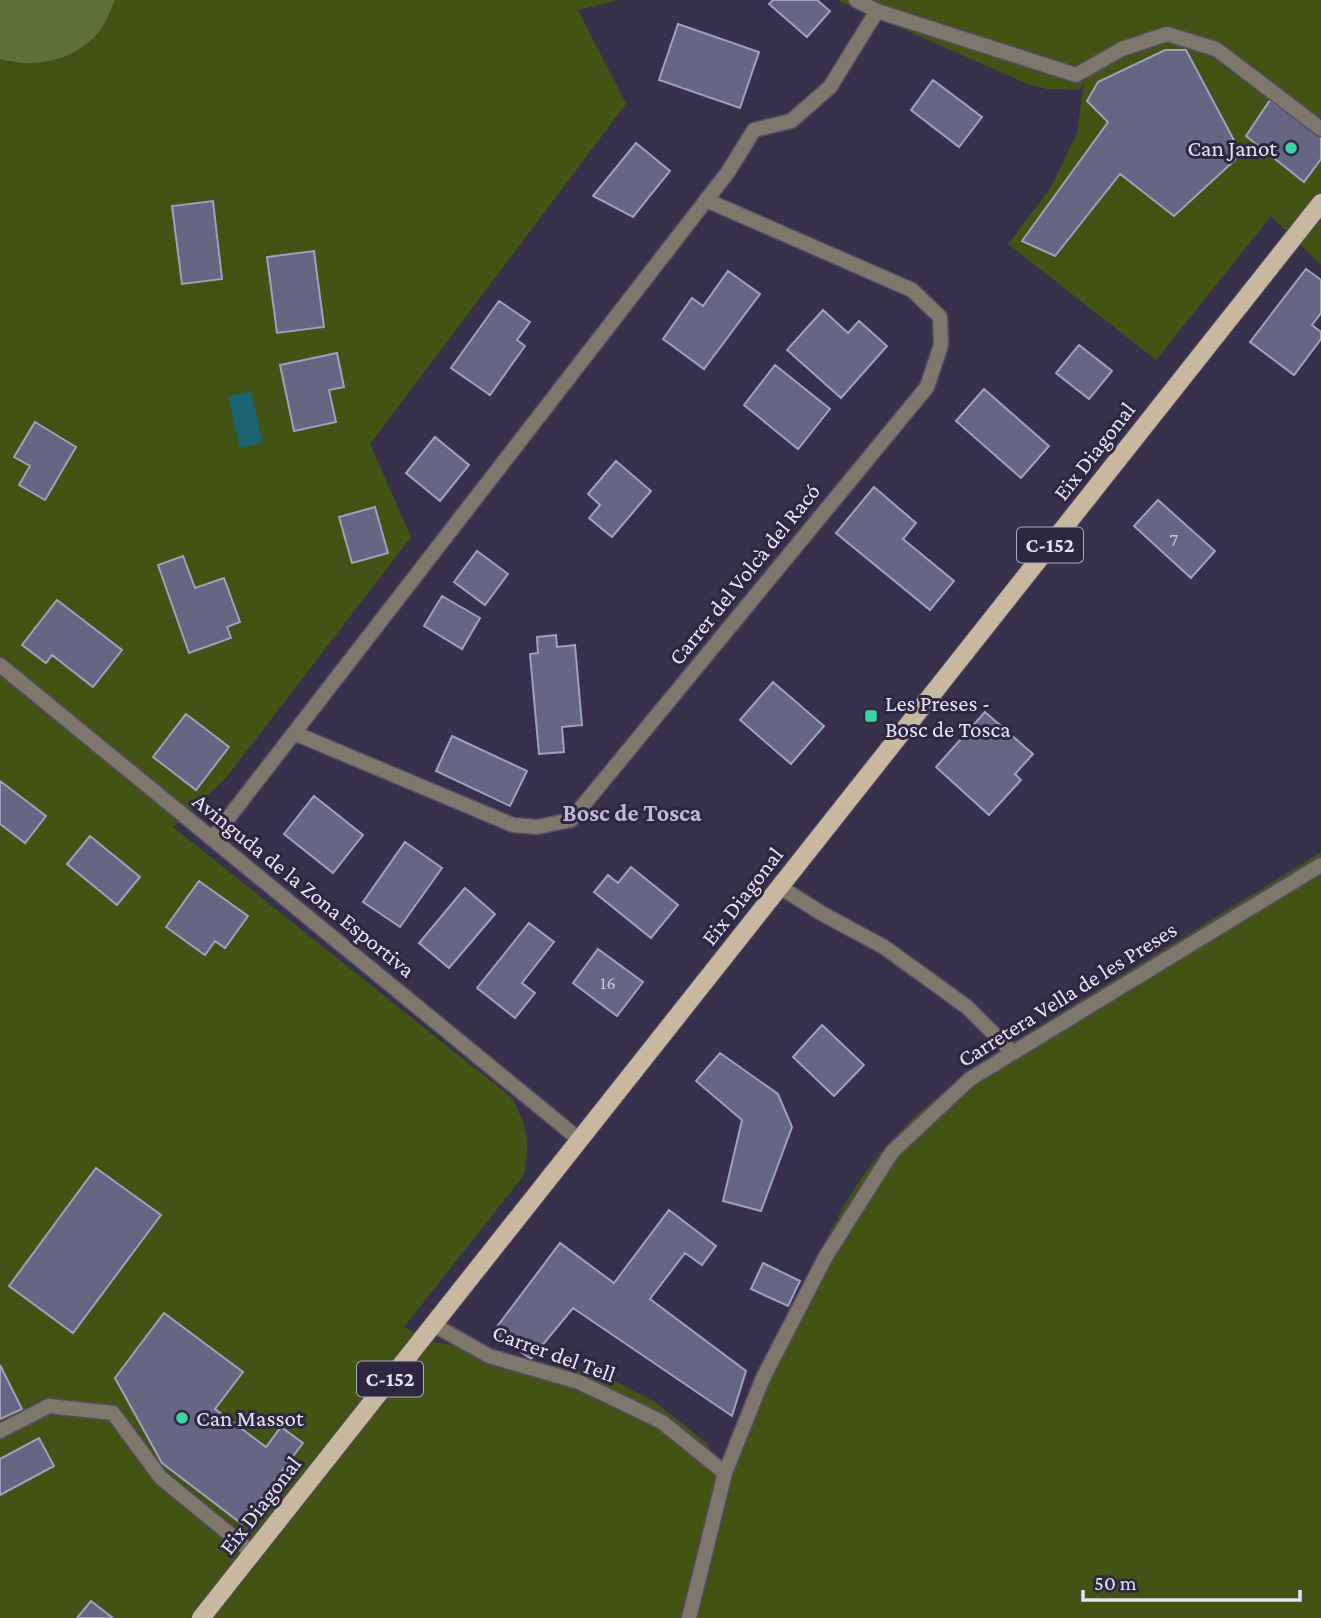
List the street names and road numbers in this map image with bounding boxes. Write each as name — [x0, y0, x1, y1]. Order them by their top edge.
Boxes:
street label: Eix Diagonal — [1048, 397, 1140, 505]
street label: Carrer del Volcà del Racó — [663, 478, 825, 670]
road number: C-152 — [1017, 528, 1083, 562]
street label: Avinguda de la Zona Esportiva — [188, 787, 421, 983]
street label: Eix Diagonal — [696, 842, 788, 950]
street label: Carretera Vella de les Preses — [953, 916, 1181, 1072]
street label: Carrer del Tell — [489, 1319, 619, 1387]
road number: C-152 — [357, 1362, 423, 1396]
street label: Eix Diagonal — [214, 1451, 306, 1559]

